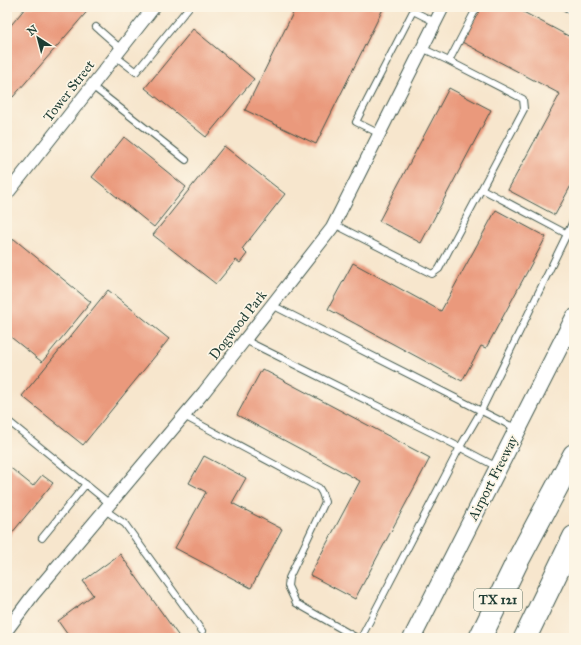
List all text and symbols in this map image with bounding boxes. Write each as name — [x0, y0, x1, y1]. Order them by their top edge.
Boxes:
north arrow — [18, 18, 58, 58]
text: N — [25, 22, 41, 38]
street label: Tower Street — [40, 57, 98, 125]
street label: Dogwood Park — [206, 286, 271, 363]
street label: Airport Freeway — [464, 432, 522, 524]
road number: TX 121 — [474, 589, 522, 611]

